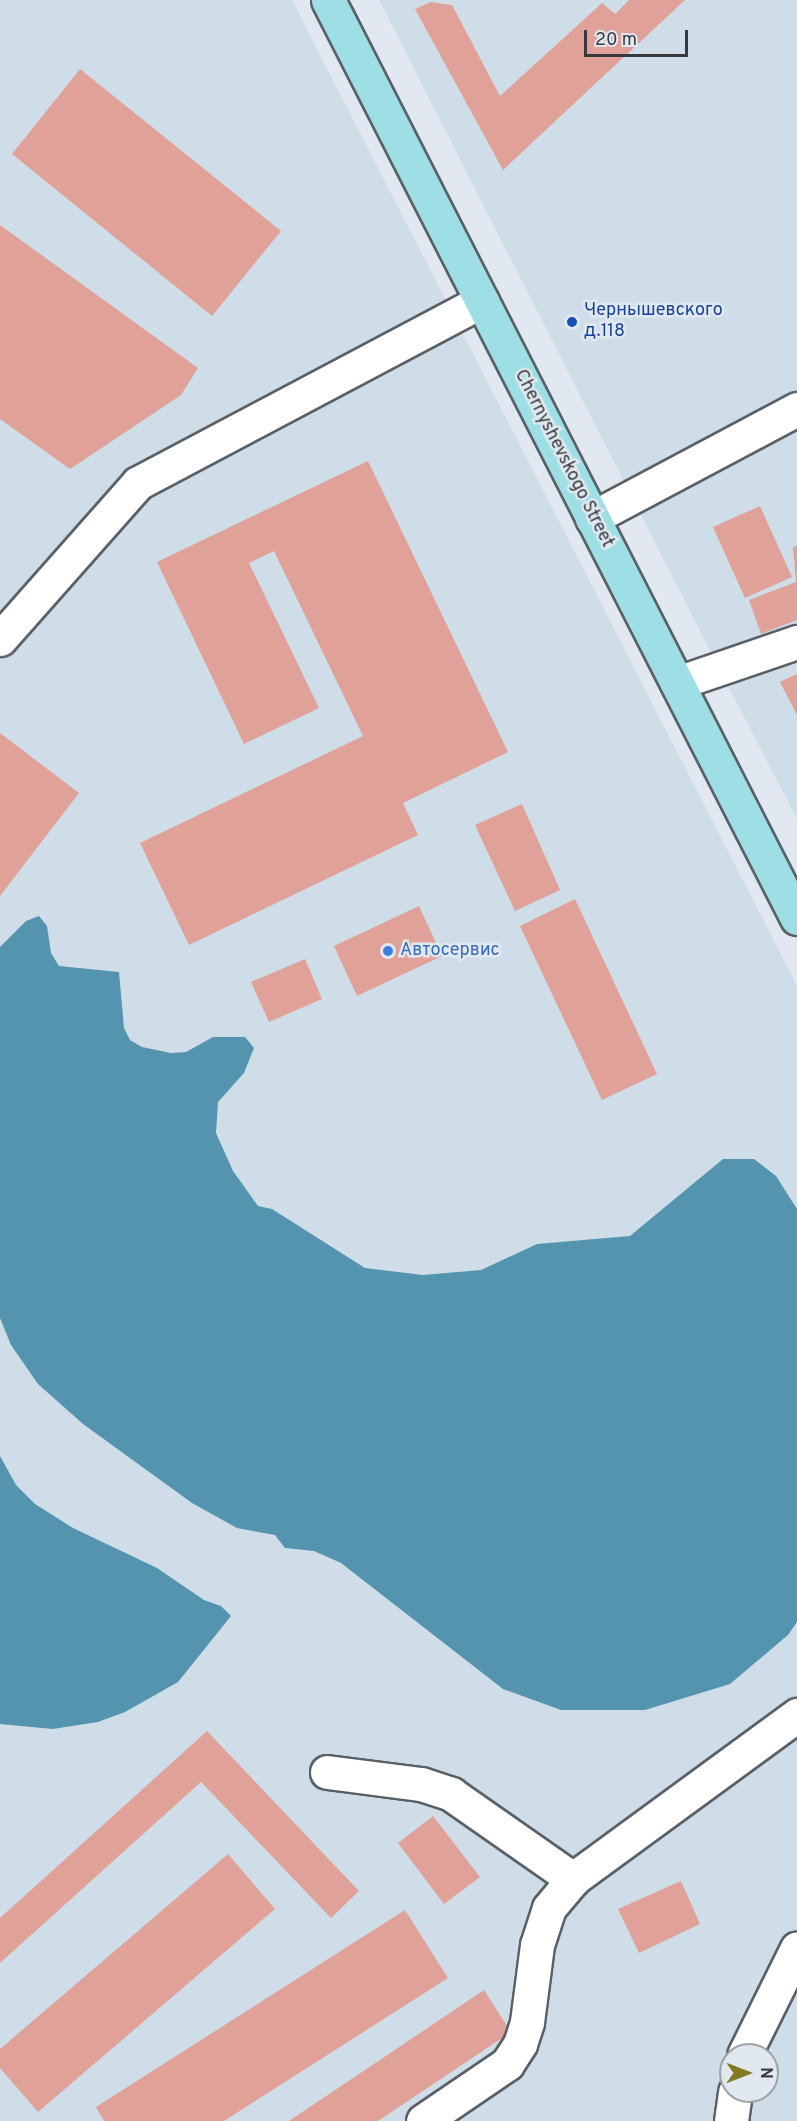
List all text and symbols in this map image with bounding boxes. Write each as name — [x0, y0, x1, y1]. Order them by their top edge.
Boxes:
scale bar — [587, 18, 690, 56]
text: 20 m — [595, 29, 637, 52]
place label: Чернышевского д.118 — [584, 301, 723, 344]
marker: Чернышевского д.118 — [565, 315, 579, 329]
street label: Chernyshevskogo Street — [509, 366, 617, 552]
place label: Автосервис — [400, 940, 500, 962]
marker: Автосервис — [381, 944, 395, 958]
north arrow — [719, 2043, 779, 2103]
text: N — [755, 2067, 775, 2079]

